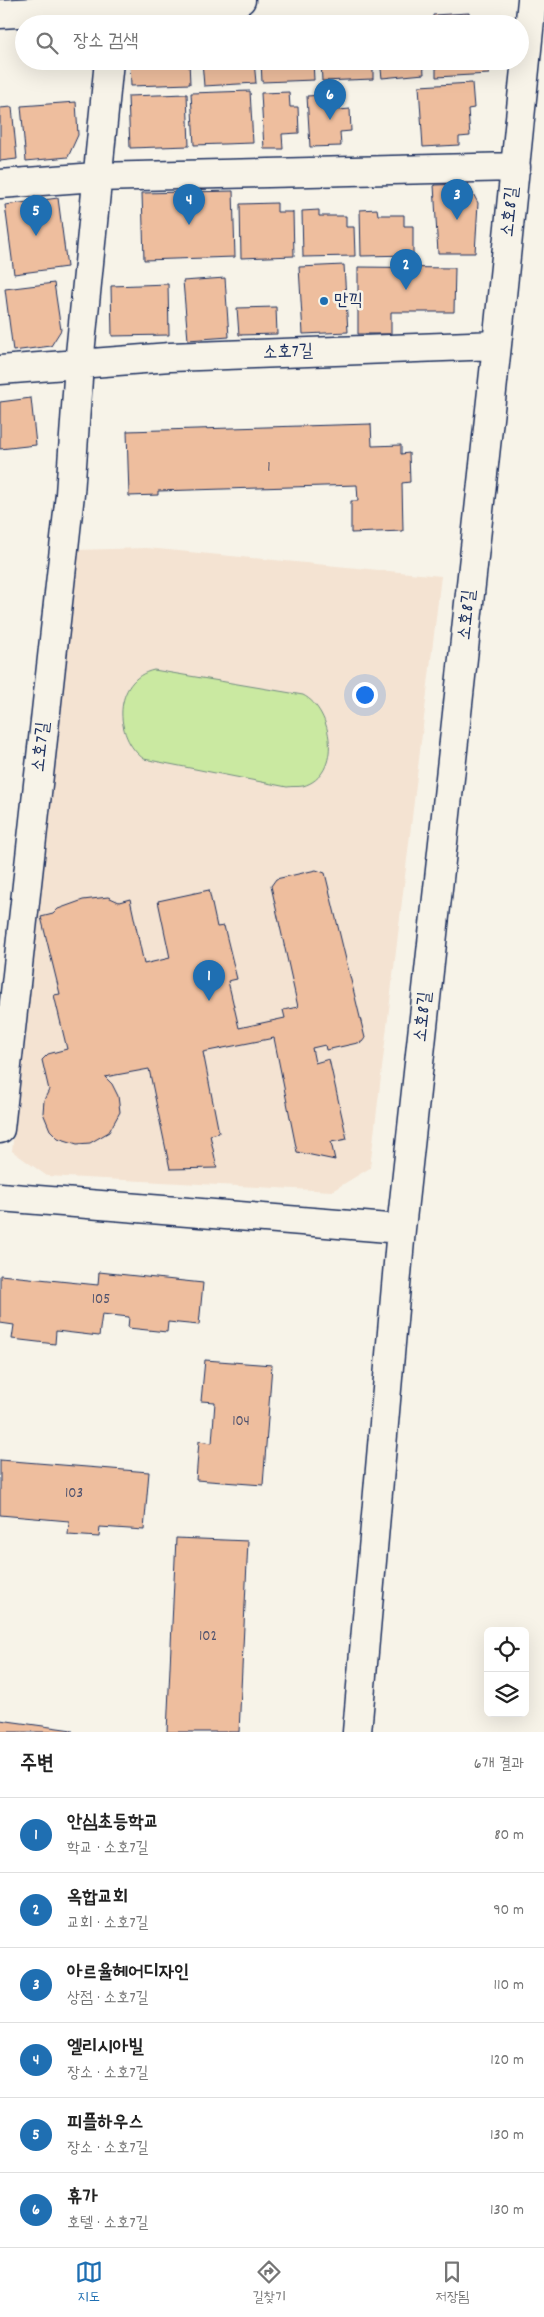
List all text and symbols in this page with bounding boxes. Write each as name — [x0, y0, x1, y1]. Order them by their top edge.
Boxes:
search box — [15, 15, 529, 70]
icon: search — [33, 29, 61, 57]
text: 장소 검색 — [73, 29, 139, 56]
pin: 6 — [314, 79, 346, 120]
pin: 3 — [441, 179, 473, 220]
pin: 4 — [173, 184, 205, 225]
street label: 소호8길 — [496, 185, 526, 239]
pin: 5 — [20, 195, 52, 236]
pin: 2 — [390, 249, 422, 290]
place label: 만끽 — [334, 289, 363, 314]
marker: 만끽 — [318, 295, 330, 307]
street label: 소호7길 — [262, 340, 314, 366]
house number: 1 — [267, 457, 271, 479]
street label: 소호8길 — [453, 588, 483, 642]
your location — [352, 682, 378, 708]
street label: 소호7길 — [27, 720, 57, 773]
pin: 1 — [193, 960, 225, 1001]
street label: 소호8길 — [409, 990, 439, 1044]
house number: 105 — [92, 1289, 110, 1311]
house number: 104 — [232, 1411, 250, 1433]
house number: 103 — [65, 1483, 83, 1505]
house number: 102 — [199, 1626, 217, 1648]
map controls — [484, 1627, 529, 1717]
button: locate — [484, 1627, 529, 1672]
button: layers — [484, 1672, 529, 1717]
text: 주변 — [20, 1750, 54, 1780]
text: 6개 결과 — [474, 1753, 524, 1776]
text: 안심초등학교 — [67, 1810, 159, 1837]
text: 1 — [34, 1824, 38, 1847]
text: 80 m — [494, 1824, 524, 1847]
text: 학교 · 소호7길 — [67, 1837, 149, 1860]
text: 옥합교회 — [67, 1885, 128, 1912]
text: 2 — [33, 1899, 40, 1922]
text: 90 m — [493, 1899, 524, 1922]
text: 교회 · 소호7길 — [67, 1912, 149, 1935]
text: 아르율헤어디자인 — [67, 1960, 189, 1987]
text: 3 — [32, 1974, 40, 1997]
text: 110 m — [494, 1974, 524, 1997]
text: 상점 · 소호7길 — [67, 1987, 149, 2010]
text: 엘리시아빌 — [67, 2035, 143, 2062]
text: 4 — [33, 2049, 39, 2072]
text: 120 m — [490, 2049, 524, 2072]
text: 장소 · 소호7길 — [67, 2062, 149, 2085]
text: 피플하우스 — [67, 2110, 143, 2137]
text: 5 — [32, 2124, 40, 2147]
text: 130 m — [490, 2124, 524, 2147]
text: 장소 · 소호7길 — [67, 2137, 149, 2160]
text: 휴가 — [67, 2185, 98, 2212]
text: 6 — [32, 2199, 40, 2222]
text: 130 m — [490, 2199, 524, 2222]
text: 호텔 · 소호7길 — [67, 2212, 149, 2235]
tab: 지도 — [75, 2258, 103, 2308]
tab: 길찾기 — [252, 2258, 286, 2308]
tab: 저장됨 — [435, 2258, 469, 2308]

